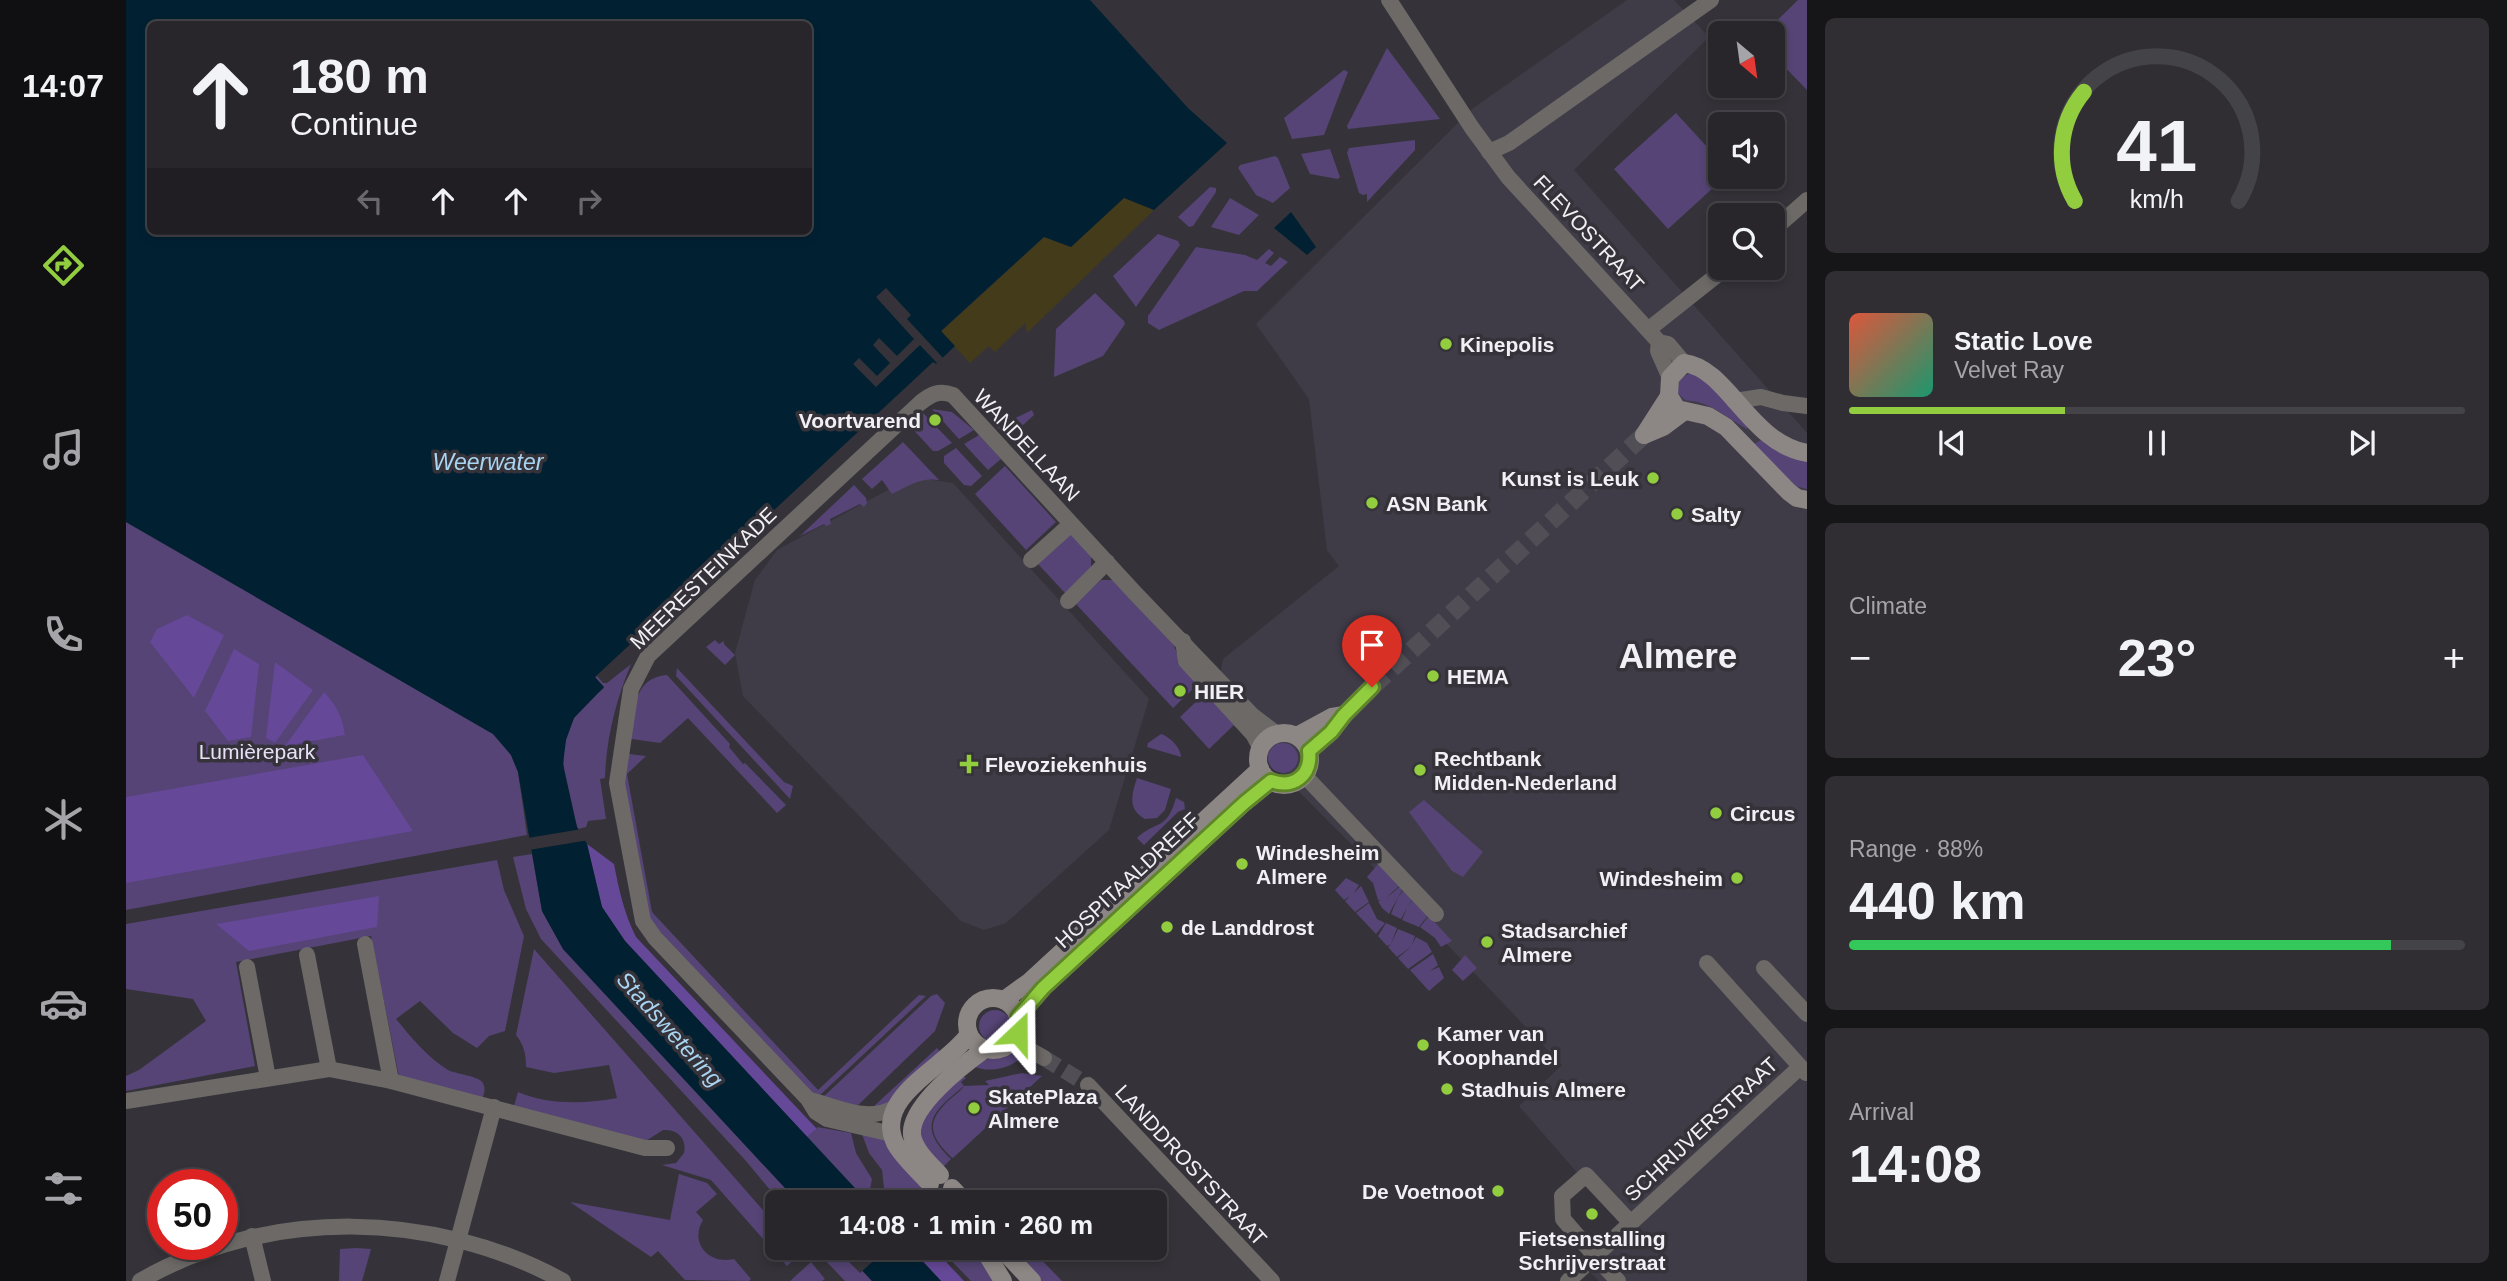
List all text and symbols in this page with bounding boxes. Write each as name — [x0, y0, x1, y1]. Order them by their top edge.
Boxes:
north arrow — [1708, 21, 1785, 98]
map controls — [1708, 21, 1785, 280]
icon: ahead — [175, 49, 266, 140]
text: 180 m — [290, 49, 429, 103]
text: 14:07 — [22, 68, 104, 104]
text: Continue — [290, 106, 418, 142]
text: 41 — [2117, 106, 2197, 187]
button: sound — [1708, 112, 1785, 189]
street label: FLEVOSTRAAT — [1529, 170, 1649, 296]
icon: left — [351, 182, 389, 220]
icon: ahead — [424, 182, 462, 220]
icon: ahead — [497, 182, 535, 220]
icon: right — [570, 182, 608, 220]
text: km/h — [2130, 185, 2184, 213]
button: search — [1708, 203, 1785, 280]
icon: directions — [39, 241, 88, 290]
text: Static Love — [1954, 326, 2093, 356]
place label: Kinepolis — [1460, 333, 1555, 356]
marker: Kinepolis — [1438, 336, 1454, 352]
text: Velvet Ray — [1954, 357, 2064, 383]
street label: WANDELLAAN — [970, 385, 1084, 505]
place label: Voortvarend — [799, 409, 921, 432]
marker: Voortvarend — [927, 412, 943, 428]
icon: previous — [1933, 424, 1971, 462]
icon: pause — [2138, 424, 2176, 462]
icon: next — [2343, 424, 2381, 462]
icon: music — [39, 425, 88, 474]
water label: Weerwater — [433, 449, 545, 475]
place label: Kunst is Leuk — [1501, 467, 1639, 490]
marker: Kunst is Leuk — [1645, 470, 1661, 486]
place label: ASN Bank — [1386, 492, 1488, 515]
marker: ASN Bank — [1364, 495, 1380, 511]
street label: MEERESTEINKADE — [625, 502, 781, 654]
place label: Salty — [1691, 503, 1742, 526]
marker: Salty — [1669, 506, 1685, 522]
text: Climate — [1849, 593, 1927, 619]
icon: phone — [39, 610, 88, 659]
pin — [1342, 615, 1402, 687]
icon: arrive — [1353, 626, 1391, 664]
text: 23° — [2118, 629, 2196, 687]
district label: Almere — [1619, 636, 1737, 675]
text: − — [1849, 637, 1871, 679]
text: + — [2443, 637, 2465, 679]
place label: HEMA — [1447, 665, 1509, 688]
marker: HEMA — [1425, 668, 1441, 684]
place label: HIER — [1194, 680, 1244, 703]
marker: HIER — [1172, 683, 1188, 699]
park label: Lumièrepark — [199, 740, 316, 763]
place label: Rechtbank Midden-Nederland — [1434, 747, 1617, 794]
place label: Flevoziekenhuis — [985, 753, 1147, 776]
marker: Flevoziekenhuis — [959, 754, 979, 774]
marker: Rechtbank Midden-Nederland — [1412, 762, 1428, 778]
icon: climate — [39, 795, 88, 844]
place label: Circus — [1730, 802, 1795, 825]
marker: Circus — [1708, 805, 1724, 821]
street label: HOSPITAALDREEF — [1051, 808, 1203, 952]
text: Range · 88% — [1849, 836, 1983, 862]
place label: Windesheim Almere — [1256, 841, 1380, 888]
marker: Windesheim Almere — [1234, 856, 1250, 872]
place label: Windesheim — [1600, 867, 1723, 890]
marker: Windesheim — [1729, 870, 1745, 886]
text: 440 km — [1849, 872, 2025, 930]
place label: de Landdrost — [1181, 916, 1314, 939]
marker: de Landdrost — [1159, 919, 1175, 935]
place label: Stadsarchief Almere — [1501, 919, 1628, 966]
marker: Stadsarchief Almere — [1479, 934, 1495, 950]
water label: Stadswetering — [612, 966, 729, 1092]
icon: car — [39, 979, 88, 1028]
position arrow — [981, 996, 1055, 1070]
place label: Kamer van Koophandel — [1437, 1022, 1558, 1069]
marker: Kamer van Koophandel — [1415, 1037, 1431, 1053]
street label: SCHRIJVERSTRAAT — [1620, 1052, 1782, 1206]
place label: Stadhuis Almere — [1461, 1078, 1626, 1101]
street label: LANDDROSTSTRAAT — [1111, 1080, 1271, 1250]
marker: Stadhuis Almere — [1439, 1081, 1455, 1097]
place label: SkatePlaza Almere — [988, 1085, 1098, 1132]
text: Arrival — [1849, 1099, 1914, 1125]
marker: SkatePlaza Almere — [966, 1100, 982, 1116]
text: 14:08 — [1849, 1135, 1982, 1193]
icon: filters — [39, 1164, 88, 1213]
speed limit sign: 50 — [147, 1169, 238, 1260]
place label: De Voetnoot — [1362, 1180, 1484, 1203]
marker: De Voetnoot — [1490, 1183, 1506, 1199]
marker: Fietsenstalling Schrijverstraat — [1584, 1206, 1600, 1222]
text: 14:08 · 1 min · 260 m — [839, 1210, 1093, 1240]
place label: Fietsenstalling Schrijverstraat — [1518, 1227, 1666, 1274]

